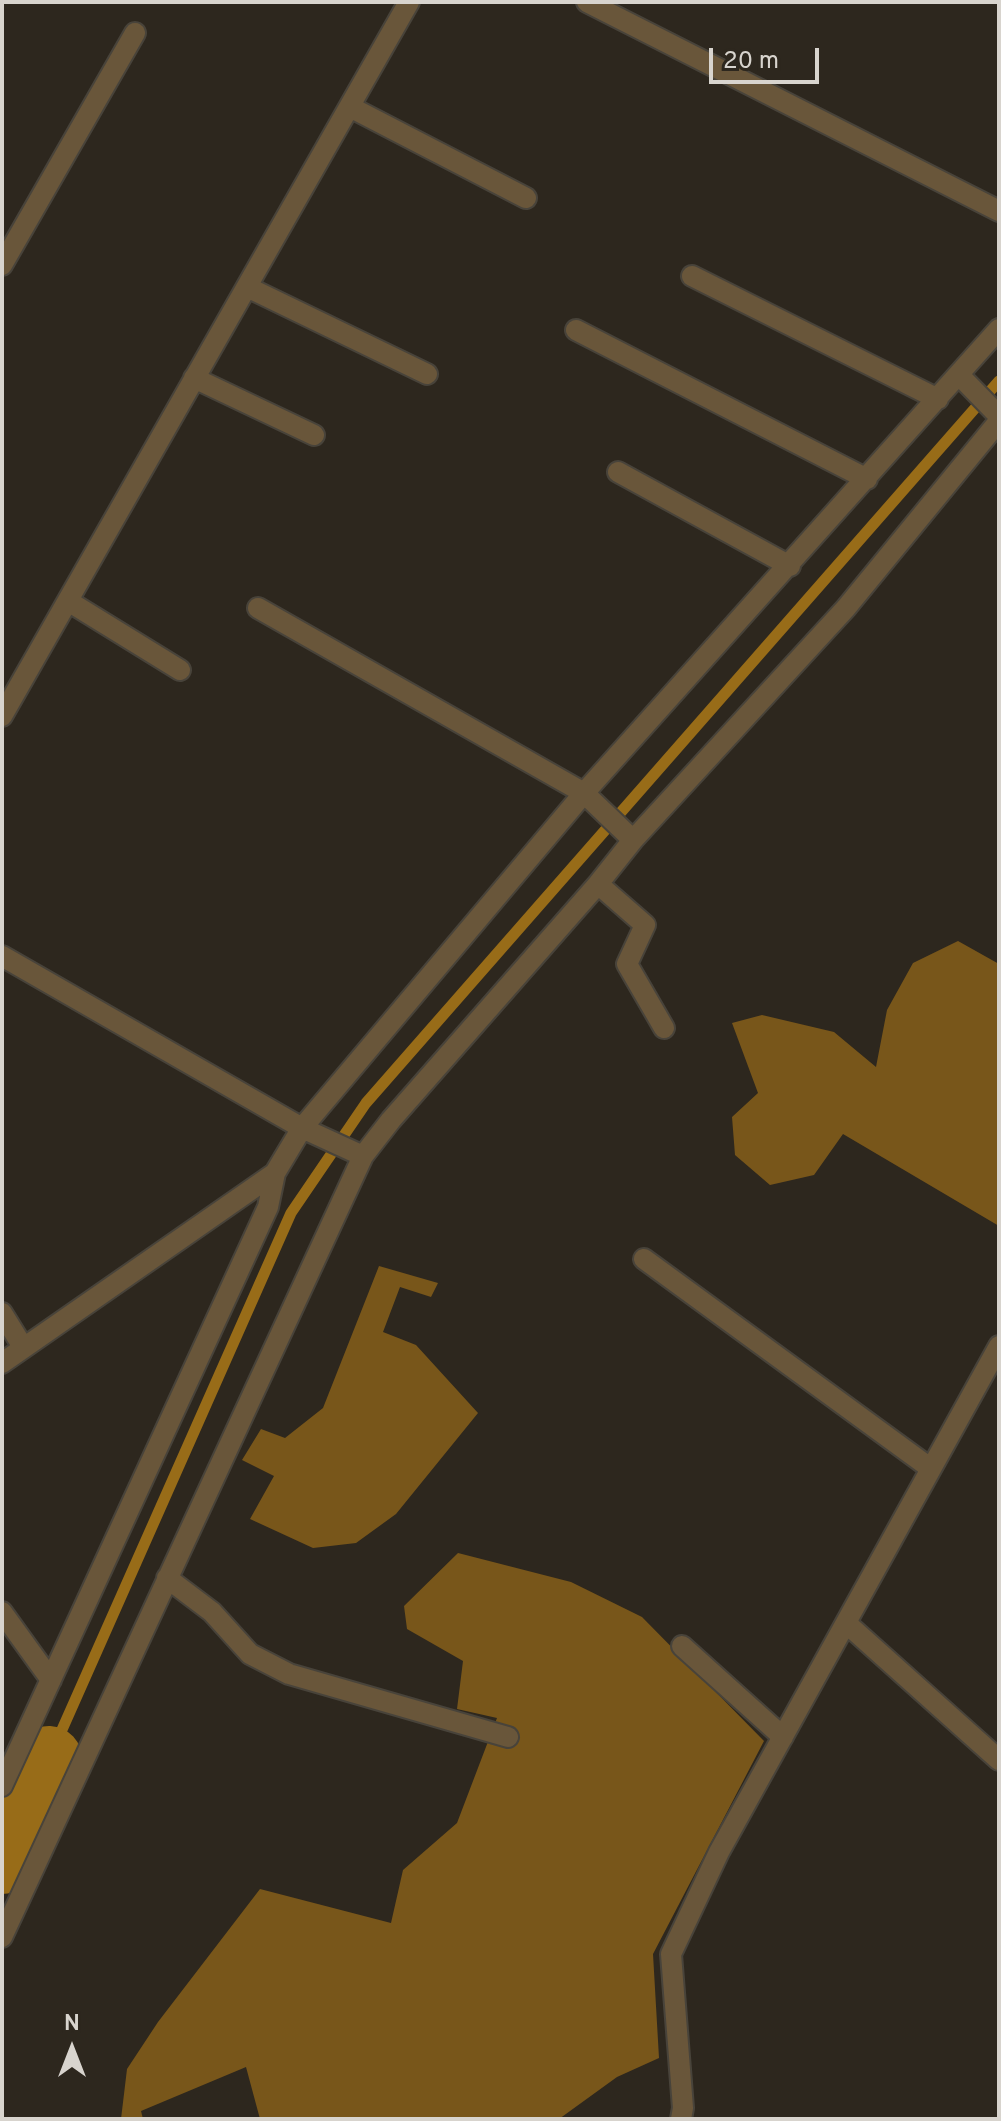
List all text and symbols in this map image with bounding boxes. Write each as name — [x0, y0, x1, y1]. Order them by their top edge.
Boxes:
scale bar — [713, 32, 823, 82]
text: 20 m — [723, 47, 779, 77]
north arrow — [32, 2009, 112, 2089]
text: N — [64, 2011, 80, 2038]

